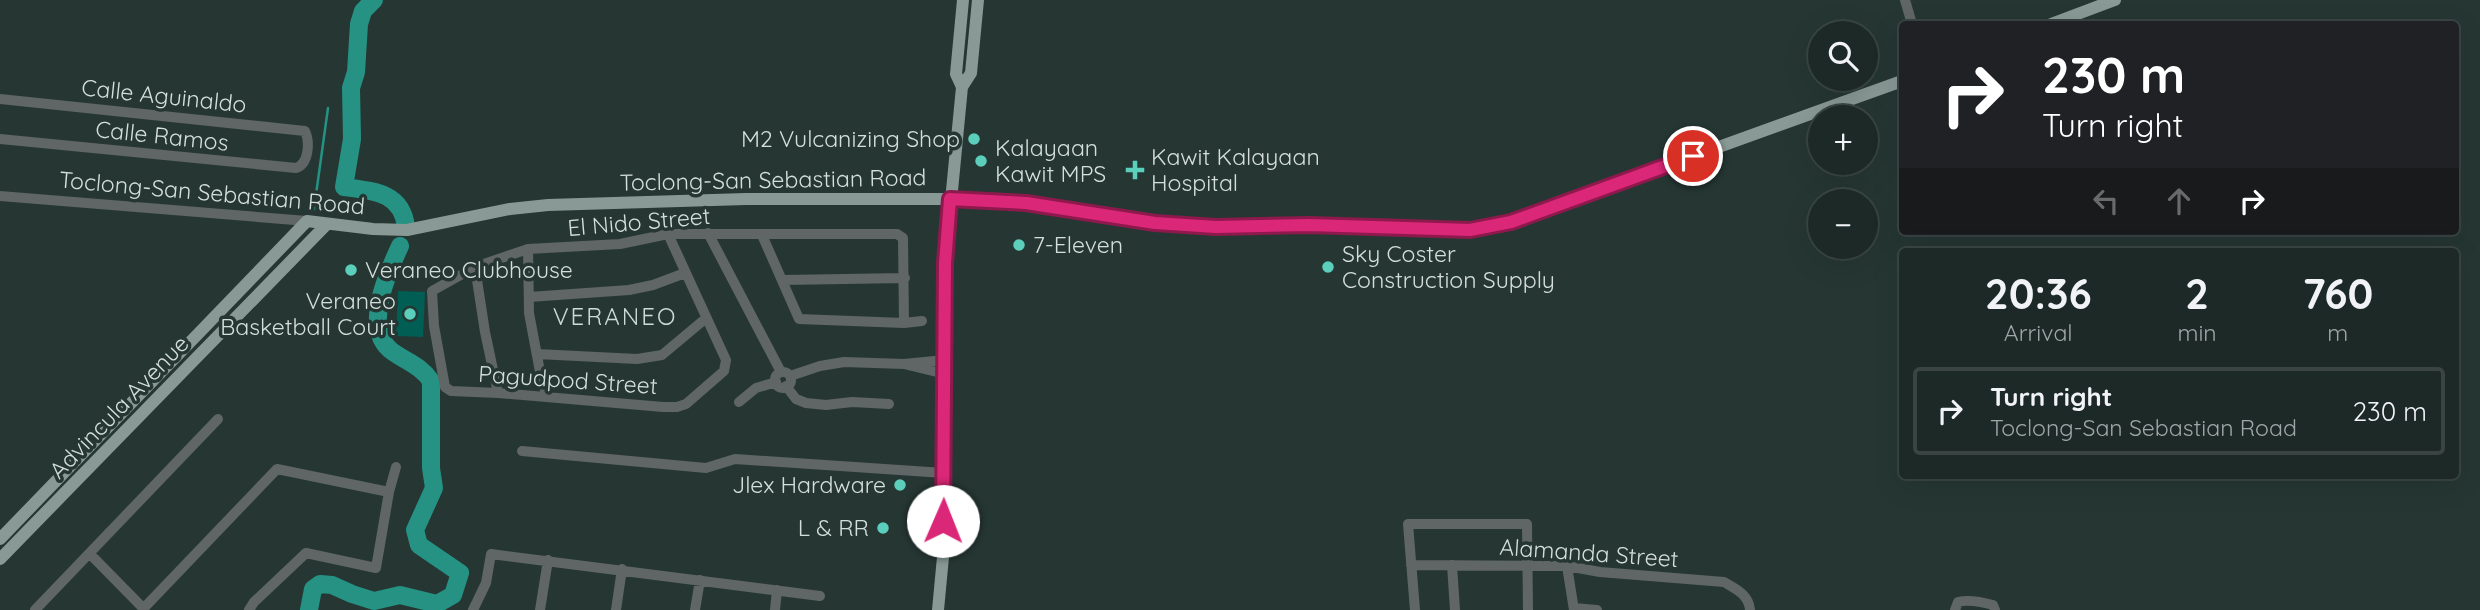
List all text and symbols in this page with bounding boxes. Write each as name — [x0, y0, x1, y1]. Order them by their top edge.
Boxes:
map controls — [1808, 21, 1878, 259]
button: search — [1808, 21, 1878, 91]
text: 230 m — [2042, 44, 2185, 105]
icon: right — [1927, 49, 2018, 140]
street label: Calle Aguinaldo — [80, 72, 248, 119]
button: + — [1808, 105, 1878, 175]
text: Turn right — [2042, 105, 2183, 145]
street label: Calle Ramos — [94, 114, 230, 157]
place label: M2 Vulcanizing Shop — [741, 124, 960, 153]
pin — [1663, 126, 1723, 186]
marker: M2 Vulcanizing Shop — [966, 131, 982, 147]
place label: Kalayaan Kawit MPS — [995, 133, 1106, 188]
icon: arrive — [1674, 137, 1712, 175]
place label: Kawit Kalayaan Hospital — [1151, 142, 1320, 197]
marker: Kalayaan Kawit MPS — [973, 153, 989, 169]
marker: Kawit Kalayaan Hospital — [1125, 160, 1145, 180]
street label: Toclong-San Sebastian Road — [619, 162, 927, 197]
street label: Toclong-San Sebastian Road — [58, 165, 366, 220]
icon: left — [2087, 182, 2125, 220]
icon: ahead — [2160, 182, 2198, 220]
icon: right — [2233, 182, 2271, 220]
button: − — [1808, 189, 1878, 259]
street label: El Nido Street — [566, 201, 712, 242]
place label: 7-Eleven — [1033, 230, 1123, 259]
marker: 7-Eleven — [1011, 237, 1027, 253]
place label: Sky Coster Construction Supply — [1342, 239, 1555, 294]
place label: Veraneo Clubhouse — [365, 255, 573, 284]
marker: Sky Coster Construction Supply — [1320, 259, 1336, 275]
marker: Veraneo Clubhouse — [343, 262, 359, 278]
text: 20:36 — [1985, 267, 2092, 320]
text: 2 — [2185, 267, 2209, 320]
text: 760 — [2302, 267, 2373, 320]
place label: Veraneo Basketball Court — [220, 286, 396, 341]
district label: VERANEO — [553, 301, 677, 331]
marker: Veraneo Basketball Court — [402, 306, 418, 322]
text: Arrival — [2004, 318, 2073, 347]
text: min — [2177, 318, 2217, 347]
text: m — [2327, 318, 2348, 347]
street label: Advincula Avenue — [43, 329, 194, 484]
street label: Pagudpod Street — [477, 359, 659, 400]
text: Turn right — [1990, 380, 2112, 413]
icon: right — [1931, 392, 1969, 430]
text: 230 m — [2353, 395, 2427, 428]
text: Toclong-San Sebastian Road — [1990, 413, 2297, 442]
place label: Jlex Hardware — [732, 470, 886, 499]
marker: Jlex Hardware — [892, 477, 908, 493]
position arrow — [906, 484, 980, 558]
place label: L & RR — [798, 513, 869, 542]
marker: L & RR — [875, 520, 891, 536]
street label: Alamanda Street — [1499, 532, 1680, 573]

